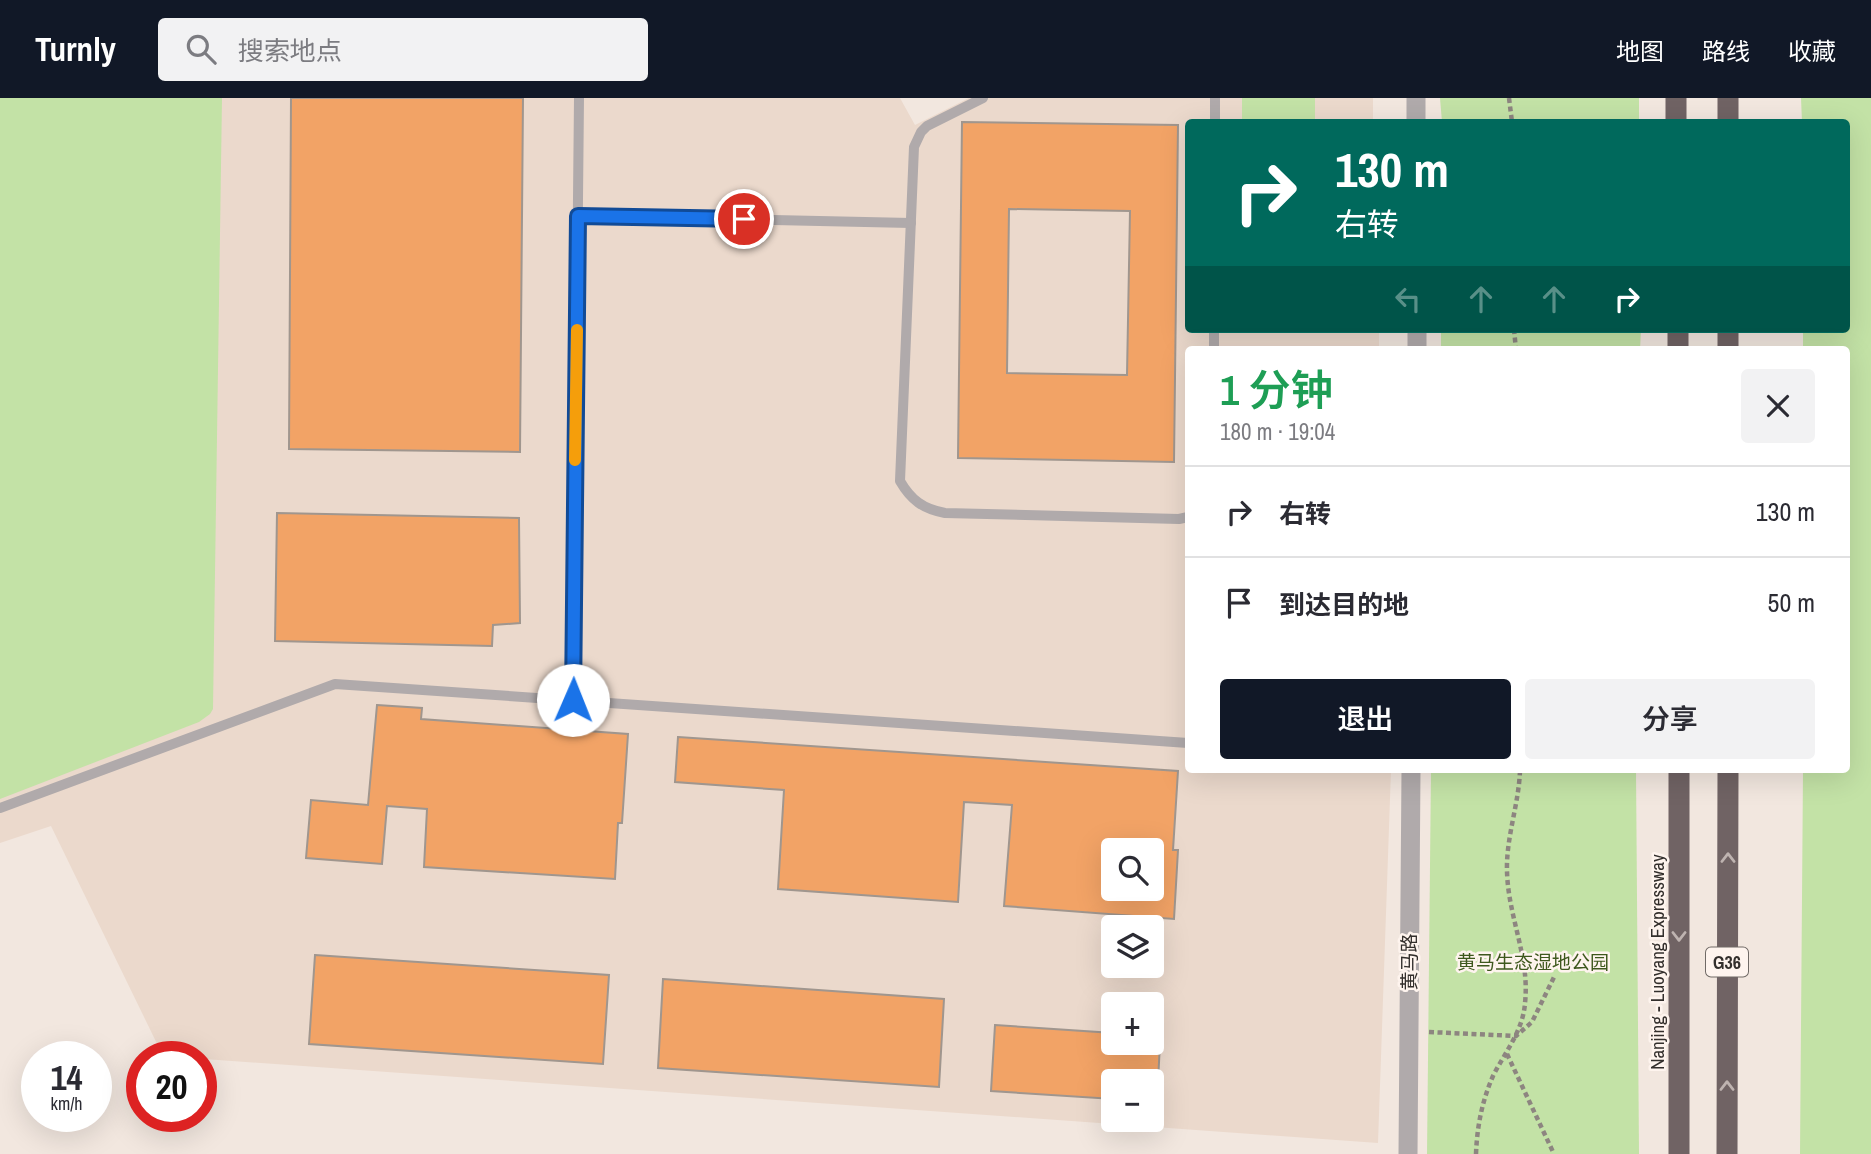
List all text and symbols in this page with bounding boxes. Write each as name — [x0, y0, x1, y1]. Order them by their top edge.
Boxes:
search box — [158, 18, 648, 81]
text: Turnly — [35, 27, 116, 71]
icon: search — [182, 30, 220, 68]
text: 搜索地点 — [238, 33, 342, 68]
text: 地图 — [1616, 35, 1664, 67]
text: 路线 — [1702, 35, 1750, 67]
text: 收藏 — [1788, 35, 1836, 67]
text: 130 m — [1335, 136, 1449, 202]
icon: right — [1220, 147, 1311, 238]
pin — [714, 189, 774, 249]
icon: arrive — [725, 200, 763, 238]
text: 右转 — [1335, 203, 1399, 246]
icon: left — [1389, 280, 1427, 318]
icon: ahead — [1462, 280, 1500, 318]
icon: ahead — [1535, 280, 1573, 318]
icon: right — [1608, 280, 1646, 318]
text: 1 分钟 — [1220, 362, 1333, 418]
button: close — [1741, 369, 1815, 443]
text: 180 m · 19:04 — [1220, 416, 1335, 447]
icon: right — [1220, 493, 1258, 531]
text: 130 m — [1756, 494, 1815, 529]
text: 右转 — [1279, 496, 1331, 531]
icon: arrive — [1220, 584, 1258, 622]
text: 50 m — [1768, 585, 1815, 620]
text: 到达目的地 — [1279, 587, 1409, 622]
position arrow — [536, 663, 610, 737]
button: 退出 — [1220, 679, 1511, 759]
button: 分享 — [1525, 679, 1815, 759]
map controls — [1101, 838, 1164, 1132]
button: search — [1101, 838, 1164, 901]
one-way arrow — [1720, 853, 1736, 863]
street label: Nanjing - Luoyang Expressway — [1644, 854, 1670, 1070]
button: layers — [1101, 915, 1164, 978]
one-way arrow — [1671, 931, 1687, 942]
street label: 黄马路 — [1396, 933, 1422, 991]
road number: G36 — [1706, 948, 1748, 976]
park label: 黄马生态湿地公园 — [1457, 949, 1609, 975]
button: + — [1101, 992, 1164, 1055]
speed limit sign: 20 — [126, 1041, 217, 1132]
text: 14 — [51, 1054, 82, 1101]
button: − — [1101, 1069, 1164, 1132]
one-way arrow — [1719, 1080, 1735, 1091]
text: km/h — [51, 1091, 83, 1116]

